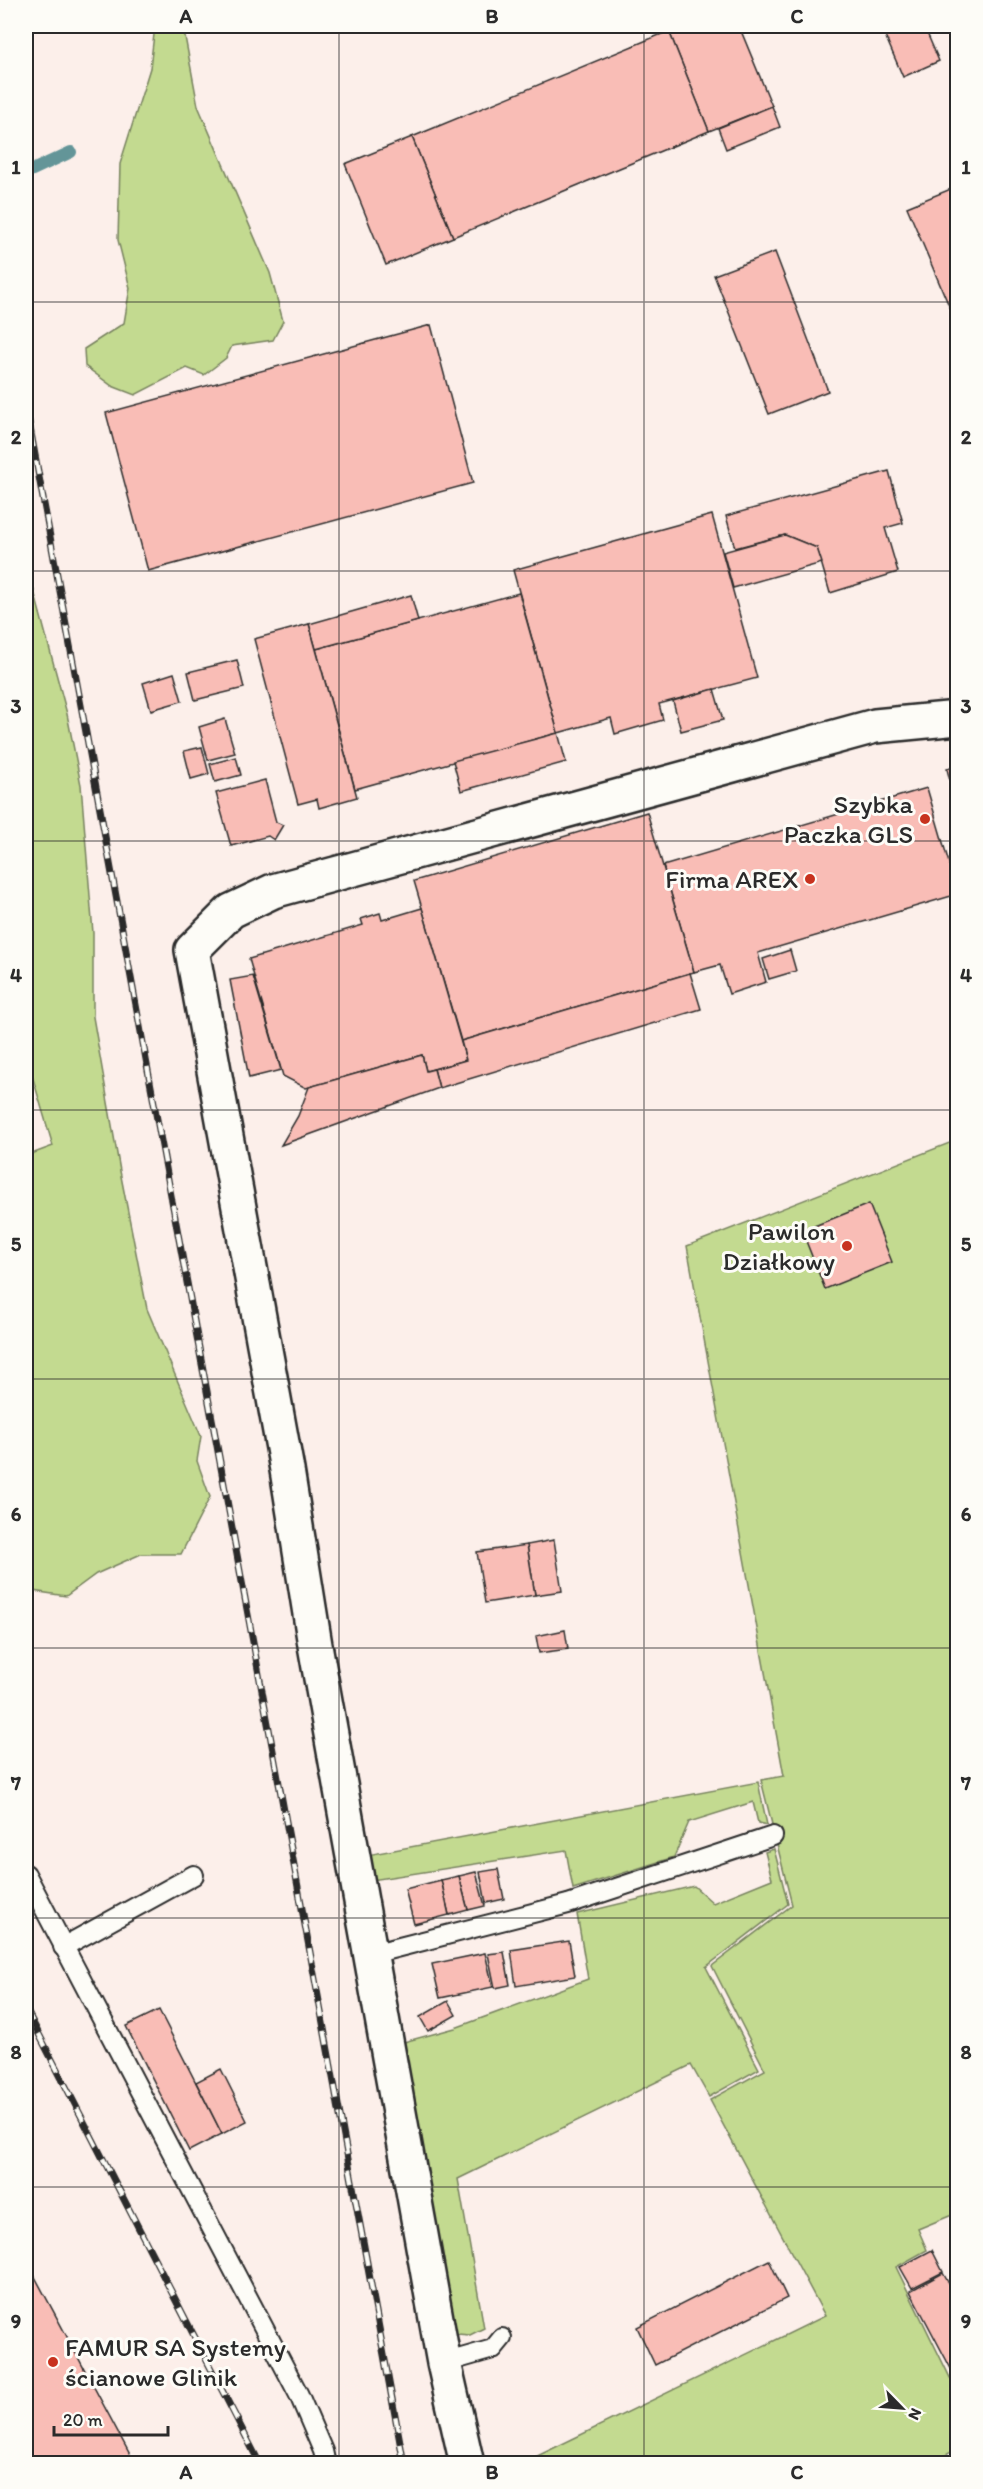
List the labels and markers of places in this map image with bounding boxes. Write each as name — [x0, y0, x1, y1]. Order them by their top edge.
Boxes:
place label: Szybka Paczka GLS — [784, 788, 913, 850]
marker: Szybka Paczka GLS — [918, 812, 932, 826]
place label: Firma AREX — [665, 863, 798, 895]
marker: Firma AREX — [803, 872, 817, 886]
place label: Pawilon Działkowy — [722, 1215, 835, 1277]
marker: Pawilon Działkowy — [840, 1239, 854, 1253]
place label: FAMUR SA Systemy ścianowe Glinik — [65, 2331, 286, 2393]
marker: FAMUR SA Systemy ścianowe Glinik — [46, 2355, 60, 2369]

